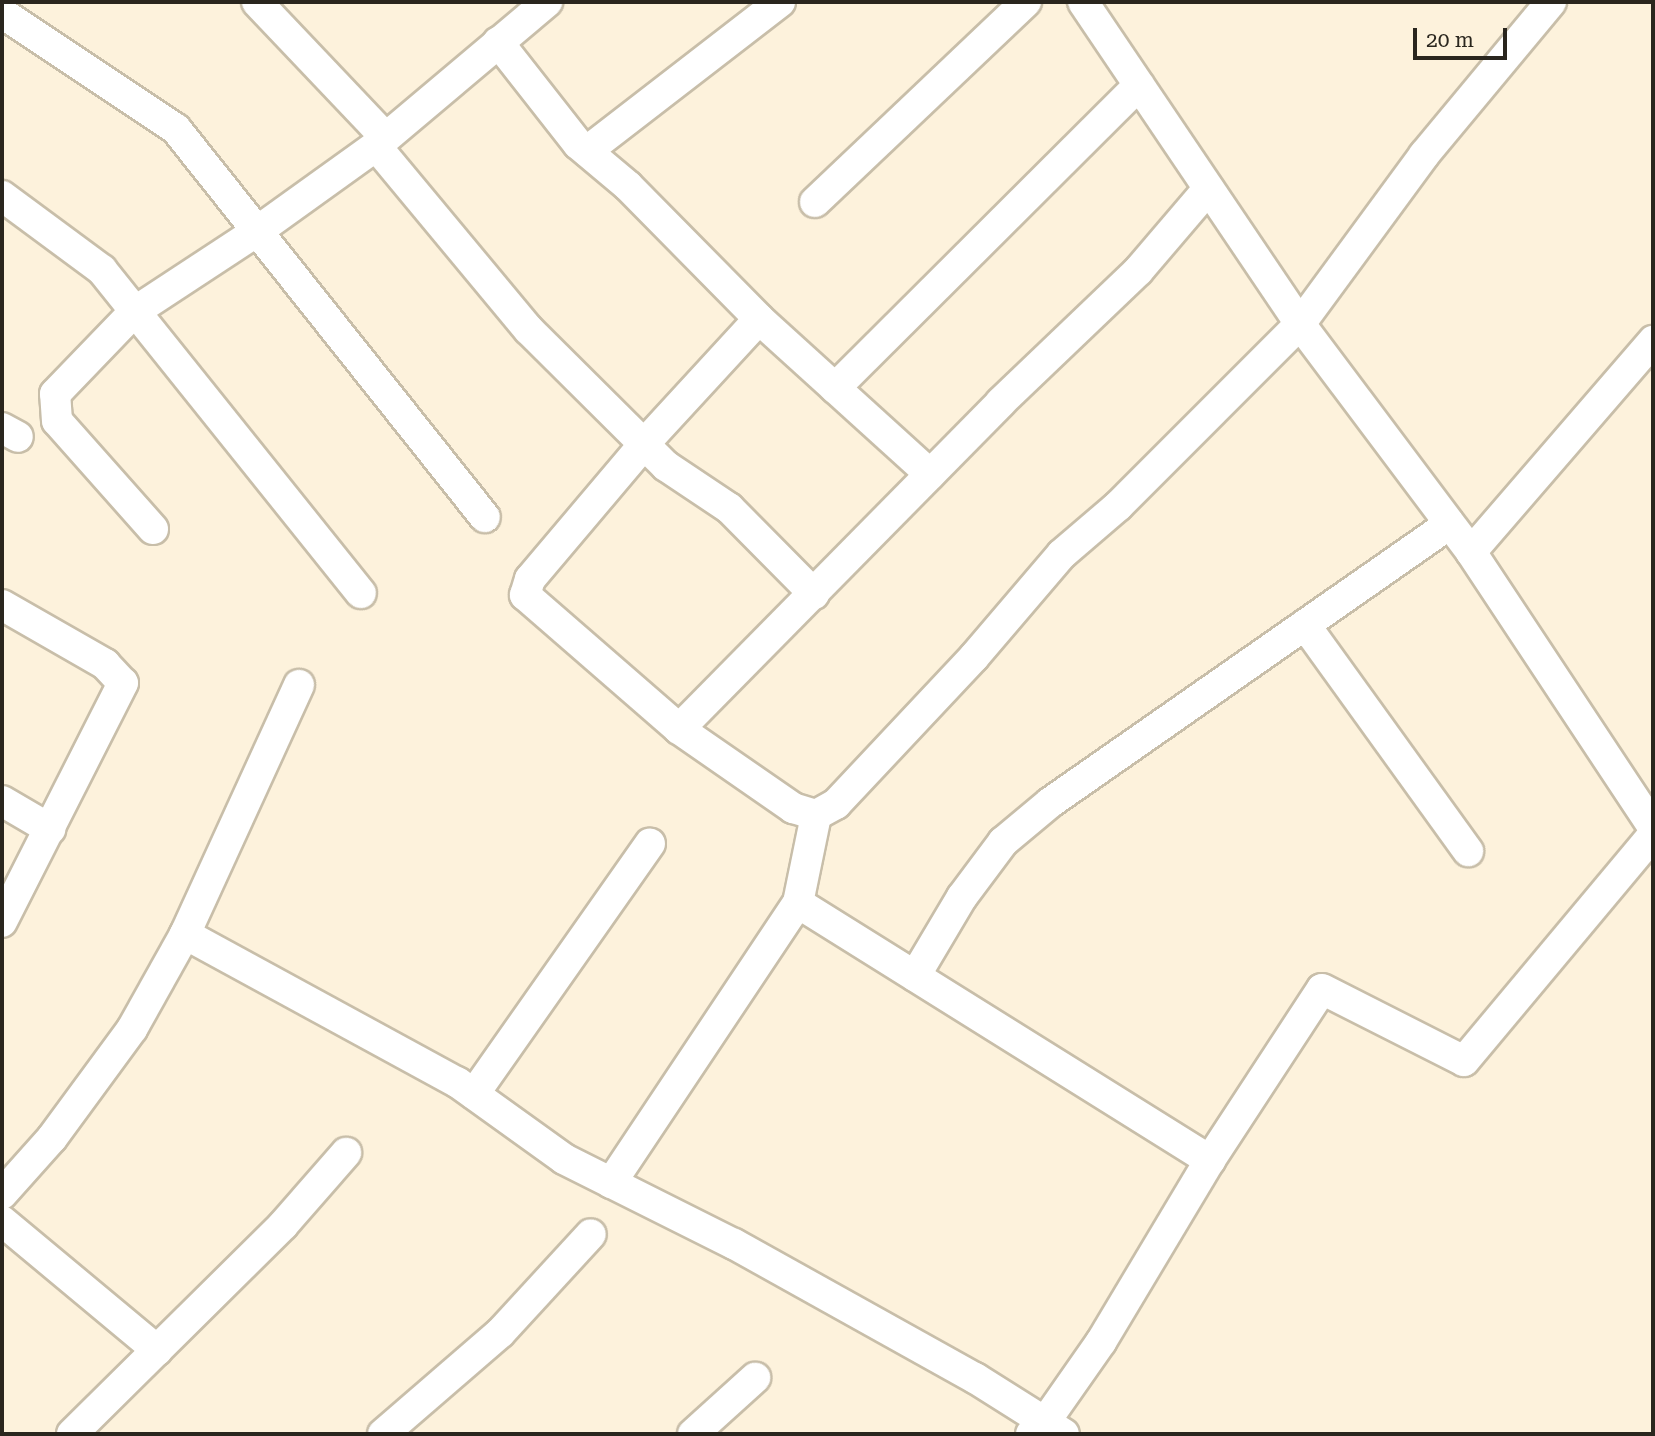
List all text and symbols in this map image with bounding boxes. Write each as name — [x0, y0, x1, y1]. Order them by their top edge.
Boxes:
scale bar — [1417, 14, 1512, 58]
text: 20 m — [1426, 28, 1474, 52]

